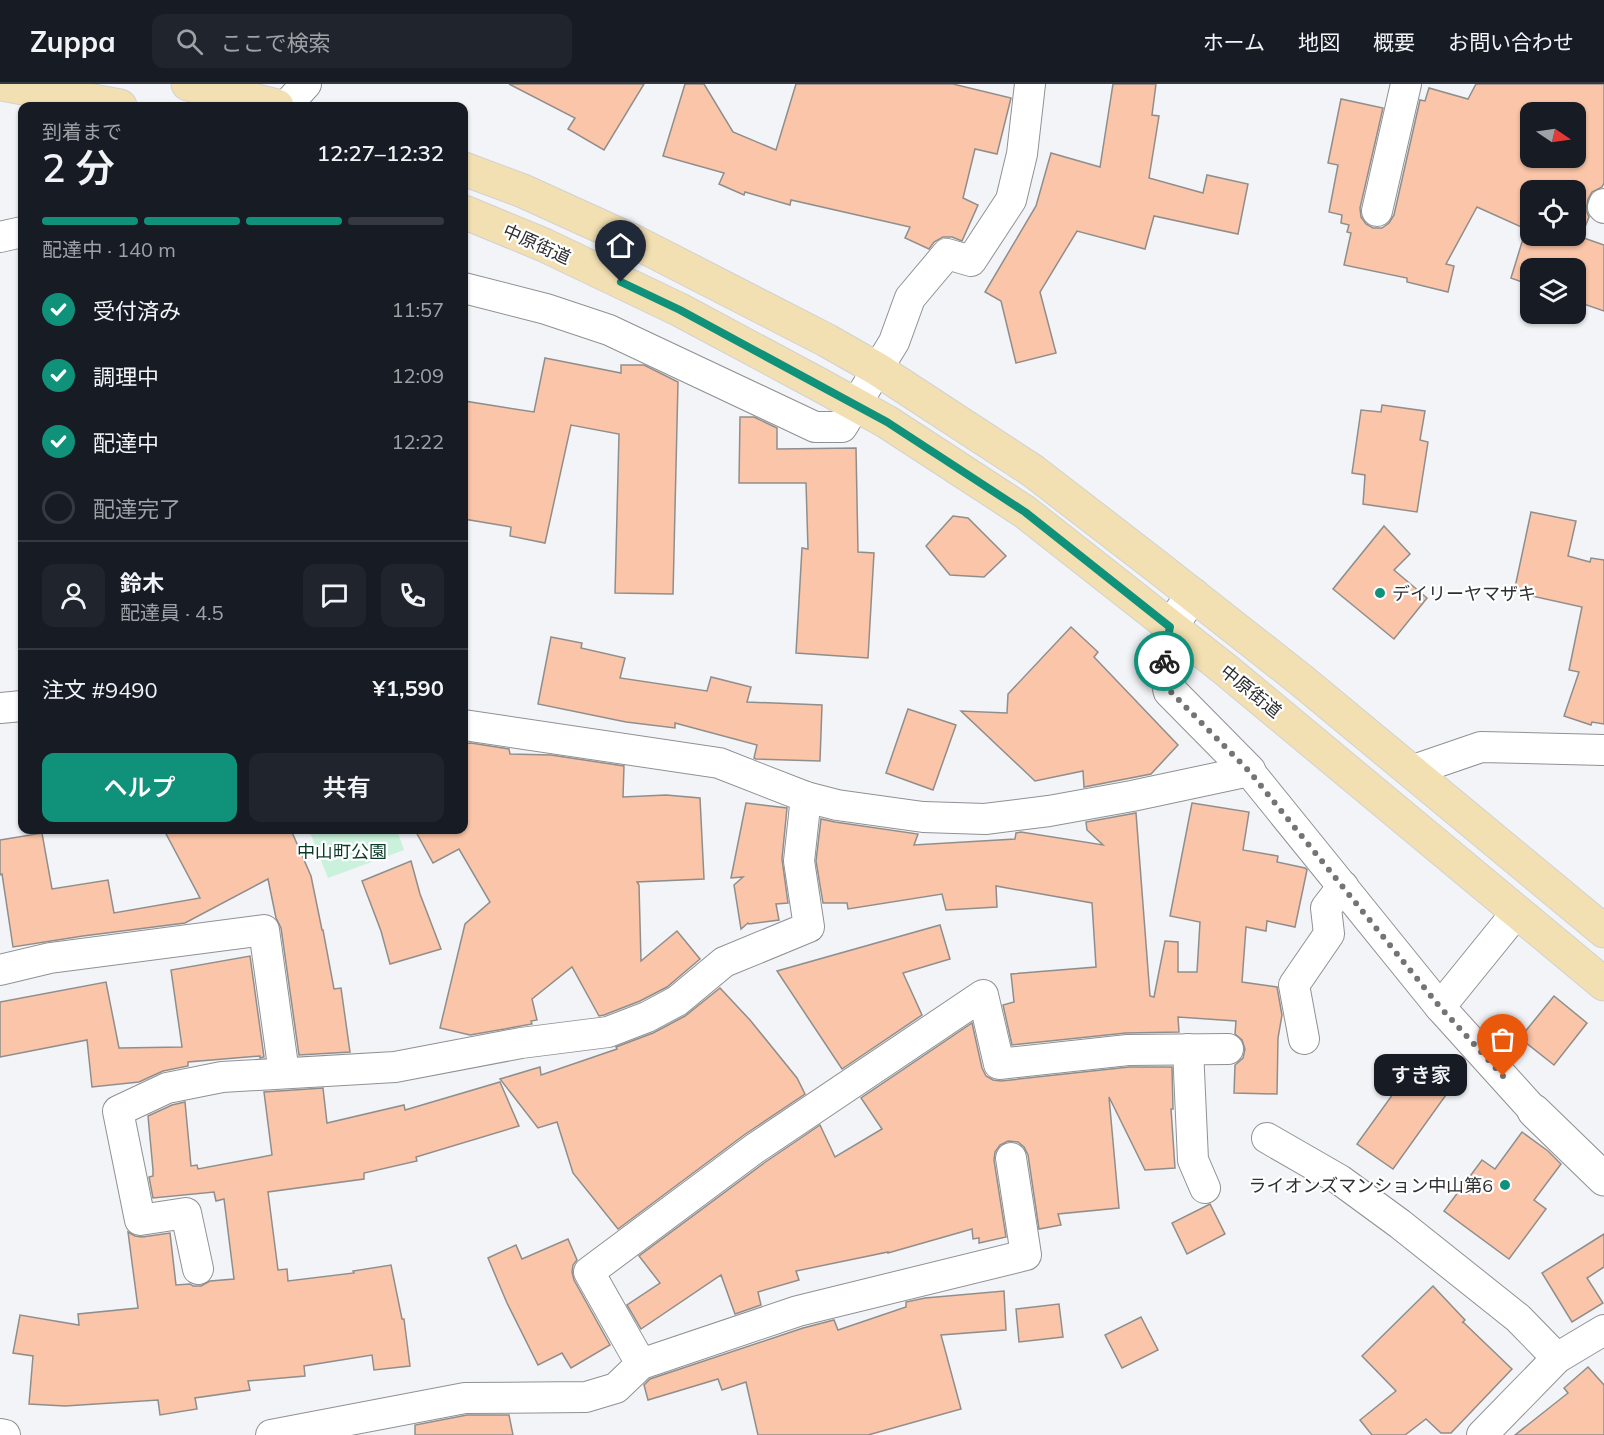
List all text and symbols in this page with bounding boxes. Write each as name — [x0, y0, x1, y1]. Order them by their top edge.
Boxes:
search box — [152, 14, 572, 68]
text: Zuppa — [30, 24, 116, 59]
icon: search — [173, 25, 206, 58]
text: ここで検索 — [221, 29, 331, 57]
text: ホーム — [1203, 29, 1265, 55]
text: 地図 — [1298, 29, 1340, 55]
text: 概要 — [1373, 29, 1415, 55]
text: お問い合わせ — [1448, 29, 1574, 55]
north arrow — [1520, 102, 1586, 168]
map controls — [1520, 102, 1586, 324]
text: 到着まで — [42, 119, 122, 144]
text: 12:27–12:32 — [317, 139, 444, 167]
text: 2 分 — [42, 143, 115, 192]
button: locate — [1520, 180, 1586, 246]
street label: 中原街道 — [499, 219, 575, 269]
pin — [595, 220, 646, 282]
icon: home — [604, 229, 637, 262]
text: 配達中 · 140 m — [42, 237, 176, 262]
button: layers — [1520, 258, 1586, 324]
icon: check — [42, 293, 75, 326]
text: 受付済み — [93, 297, 181, 325]
text: 11:57 — [391, 297, 444, 322]
icon: check — [42, 359, 75, 392]
text: 調理中 — [93, 363, 159, 391]
text: 12:09 — [391, 363, 444, 388]
icon: check — [42, 425, 75, 458]
text: 配達中 — [93, 429, 159, 457]
text: 12:22 — [391, 429, 444, 454]
text: 配達完了 — [93, 495, 181, 523]
button: person — [42, 564, 105, 627]
button: chat — [303, 564, 366, 627]
button: phone — [381, 564, 444, 627]
text: 鈴木 — [120, 569, 164, 597]
place label: デイリーヤマザキ — [1392, 582, 1536, 605]
marker: デイリーヤマザキ — [1373, 586, 1387, 600]
text: 配達員 · 4.5 — [120, 600, 224, 625]
courier — [1134, 631, 1194, 691]
icon: bike — [1148, 645, 1181, 678]
street label: 中原街道 — [1216, 659, 1286, 723]
text: ¥1,590 — [373, 674, 444, 702]
text: 注文 #9490 — [42, 676, 158, 704]
button: ヘルプ — [42, 753, 237, 822]
button: 共有 — [249, 753, 444, 822]
park label: 中山町公園 — [297, 840, 387, 863]
pin — [1477, 1014, 1528, 1076]
icon: bag — [1486, 1023, 1519, 1056]
callout: すき家 — [1374, 1055, 1467, 1097]
text: すき家 — [1391, 1062, 1451, 1087]
place label: ライオンズマンション中山第6 — [1249, 1174, 1493, 1197]
marker: ライオンズマンション中山第6 — [1498, 1178, 1512, 1192]

